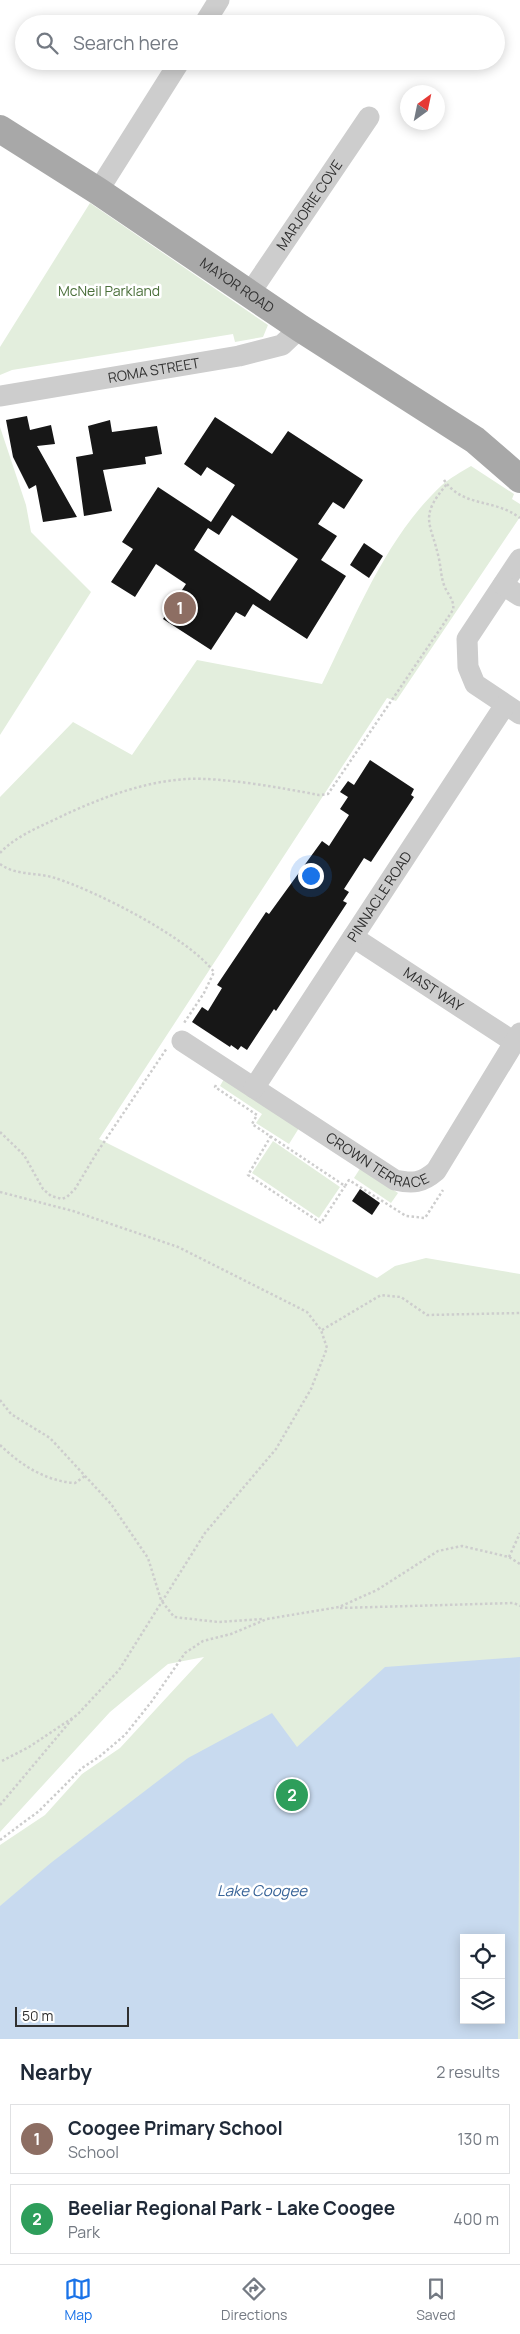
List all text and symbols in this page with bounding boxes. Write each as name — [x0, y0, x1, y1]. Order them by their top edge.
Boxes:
search box — [15, 15, 505, 70]
icon: search — [33, 29, 61, 57]
text: Search here — [73, 30, 179, 56]
north arrow — [400, 85, 445, 130]
street label: MARJORIE COVE — [272, 156, 346, 254]
street label: MAYOR ROAD — [197, 253, 278, 317]
park label: McNeil Parkland — [58, 281, 160, 300]
street label: ROMA STREET — [107, 353, 202, 387]
pin: 1 — [164, 589, 196, 627]
street label: PINNACLE ROAD — [343, 847, 416, 945]
your location — [298, 863, 324, 889]
street label: MAST WAY — [400, 963, 467, 1016]
street label: CROWN TERRACE — [323, 1128, 432, 1191]
pin: 2 — [276, 1776, 308, 1814]
water label: Lake Coogee — [217, 1880, 308, 1901]
map controls — [460, 1934, 505, 2024]
button: locate — [460, 1934, 505, 1979]
button: layers — [460, 1979, 505, 2024]
scale bar — [15, 2004, 129, 2027]
text: 50 m — [22, 2006, 53, 2025]
text: Nearby — [20, 2058, 92, 2086]
text: 2 results — [436, 2061, 500, 2083]
text: Coogee Primary School — [68, 2115, 283, 2141]
text: 1 — [33, 2128, 41, 2150]
text: 130 m — [457, 2128, 499, 2150]
text: School — [68, 2141, 119, 2163]
text: Beeliar Regional Park - Lake Coogee — [68, 2195, 395, 2221]
text: 2 — [32, 2208, 42, 2230]
text: 400 m — [453, 2208, 499, 2230]
text: Park — [68, 2221, 100, 2243]
tab: Map — [64, 2275, 92, 2324]
tab: Directions — [221, 2275, 287, 2324]
tab: Saved — [416, 2275, 456, 2324]

